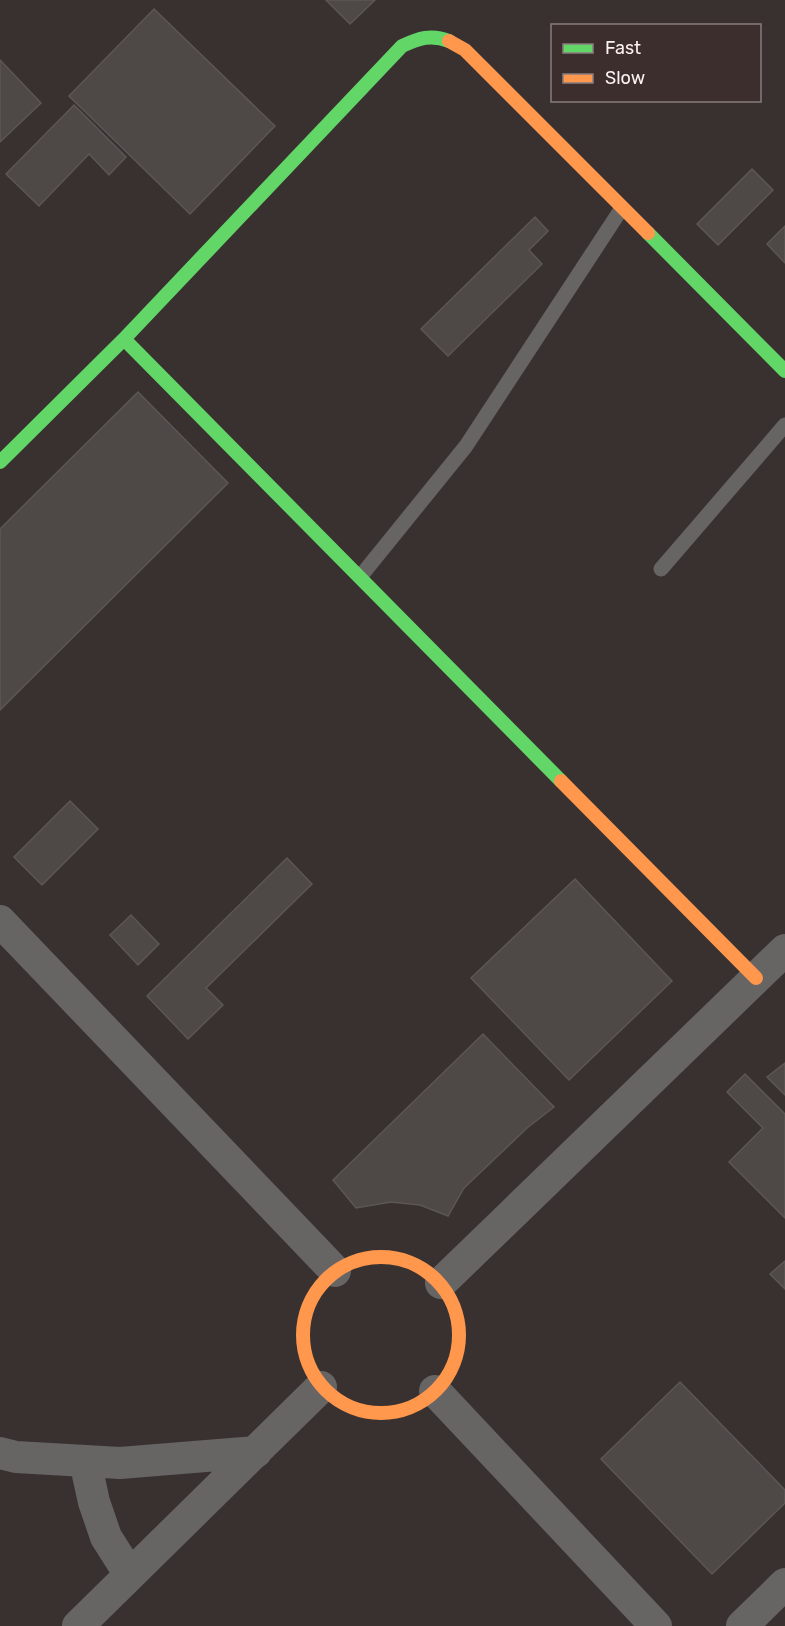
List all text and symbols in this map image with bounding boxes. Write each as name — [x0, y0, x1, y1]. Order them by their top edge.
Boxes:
legend — [551, 24, 761, 102]
text: Fast — [605, 37, 641, 59]
text: Slow — [605, 67, 645, 89]

